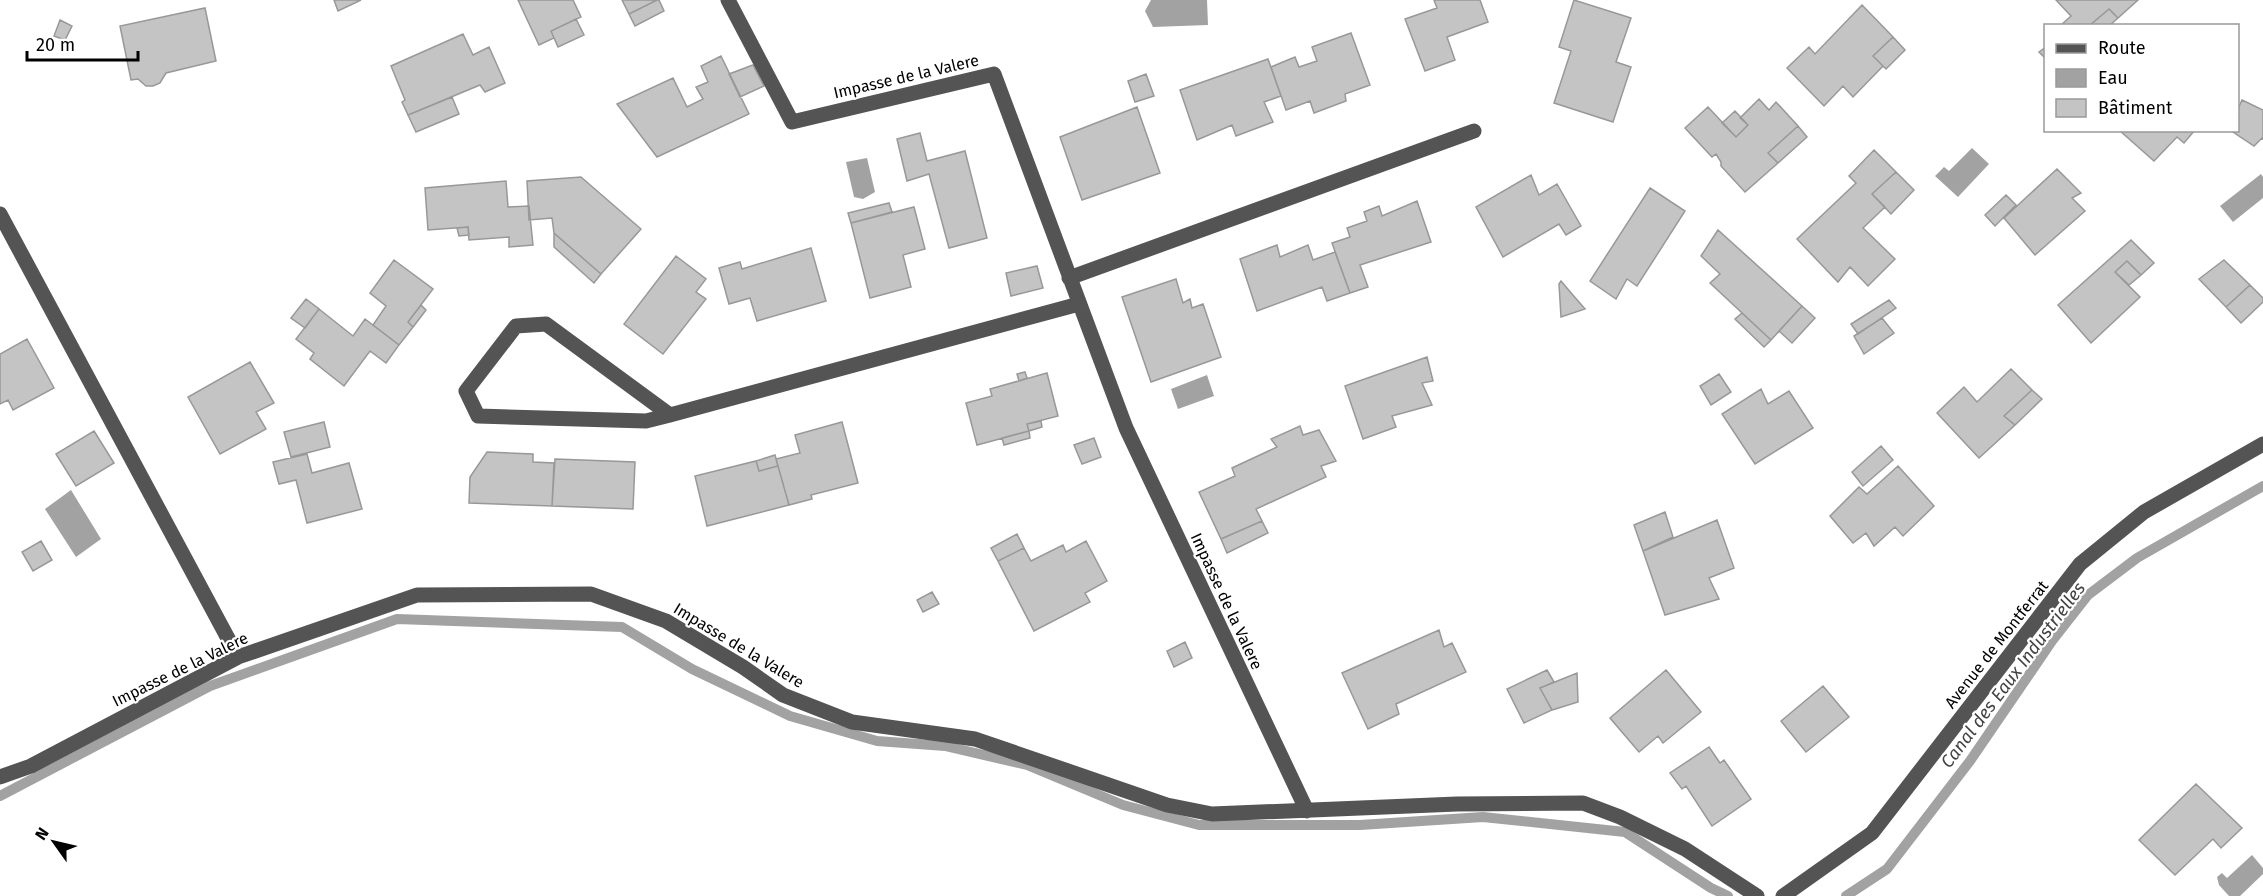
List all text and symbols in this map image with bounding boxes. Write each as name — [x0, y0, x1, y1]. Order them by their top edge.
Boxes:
scale bar — [27, 24, 138, 62]
legend — [2044, 24, 2239, 132]
text: 20 m — [36, 34, 75, 56]
text: Route — [2098, 37, 2146, 59]
street label: Impasse de la Valere — [832, 51, 981, 102]
text: Eau — [2098, 67, 2128, 89]
text: Bâtiment — [2098, 97, 2173, 119]
street label: Impasse de la Valere — [1187, 530, 1267, 673]
street label: Avenue de Montferrat — [1941, 576, 2052, 712]
water label: Canal des Eaux Industrielles — [1936, 578, 2090, 772]
street label: Impasse de la Valere — [670, 599, 807, 692]
street label: Impasse de la Valere — [109, 628, 251, 711]
north arrow — [24, 812, 84, 872]
text: N — [31, 824, 53, 844]

